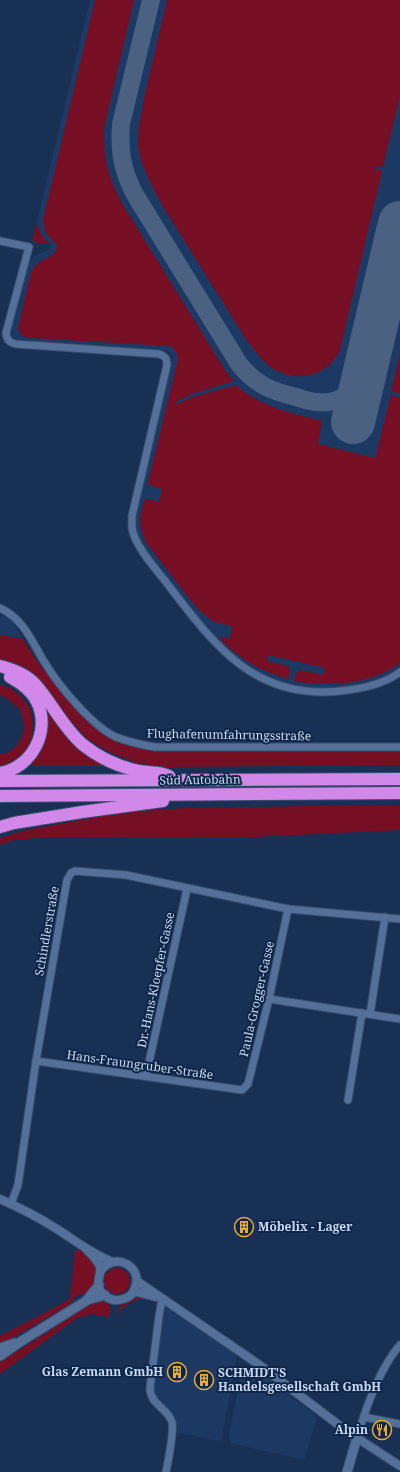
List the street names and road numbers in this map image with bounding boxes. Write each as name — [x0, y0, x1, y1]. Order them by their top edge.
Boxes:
street label: Flughafenumfahrungsstraße — [147, 725, 311, 744]
street label: Süd Autobahn — [159, 770, 241, 789]
street label: Schindlerstraße — [30, 885, 63, 977]
street label: Dr.-Hans-Kloepfer-Gasse — [133, 910, 178, 1049]
street label: Paula-Grogger-Gasse — [235, 939, 278, 1058]
street label: Hans-Fraungruber-Straße — [66, 1046, 214, 1083]

